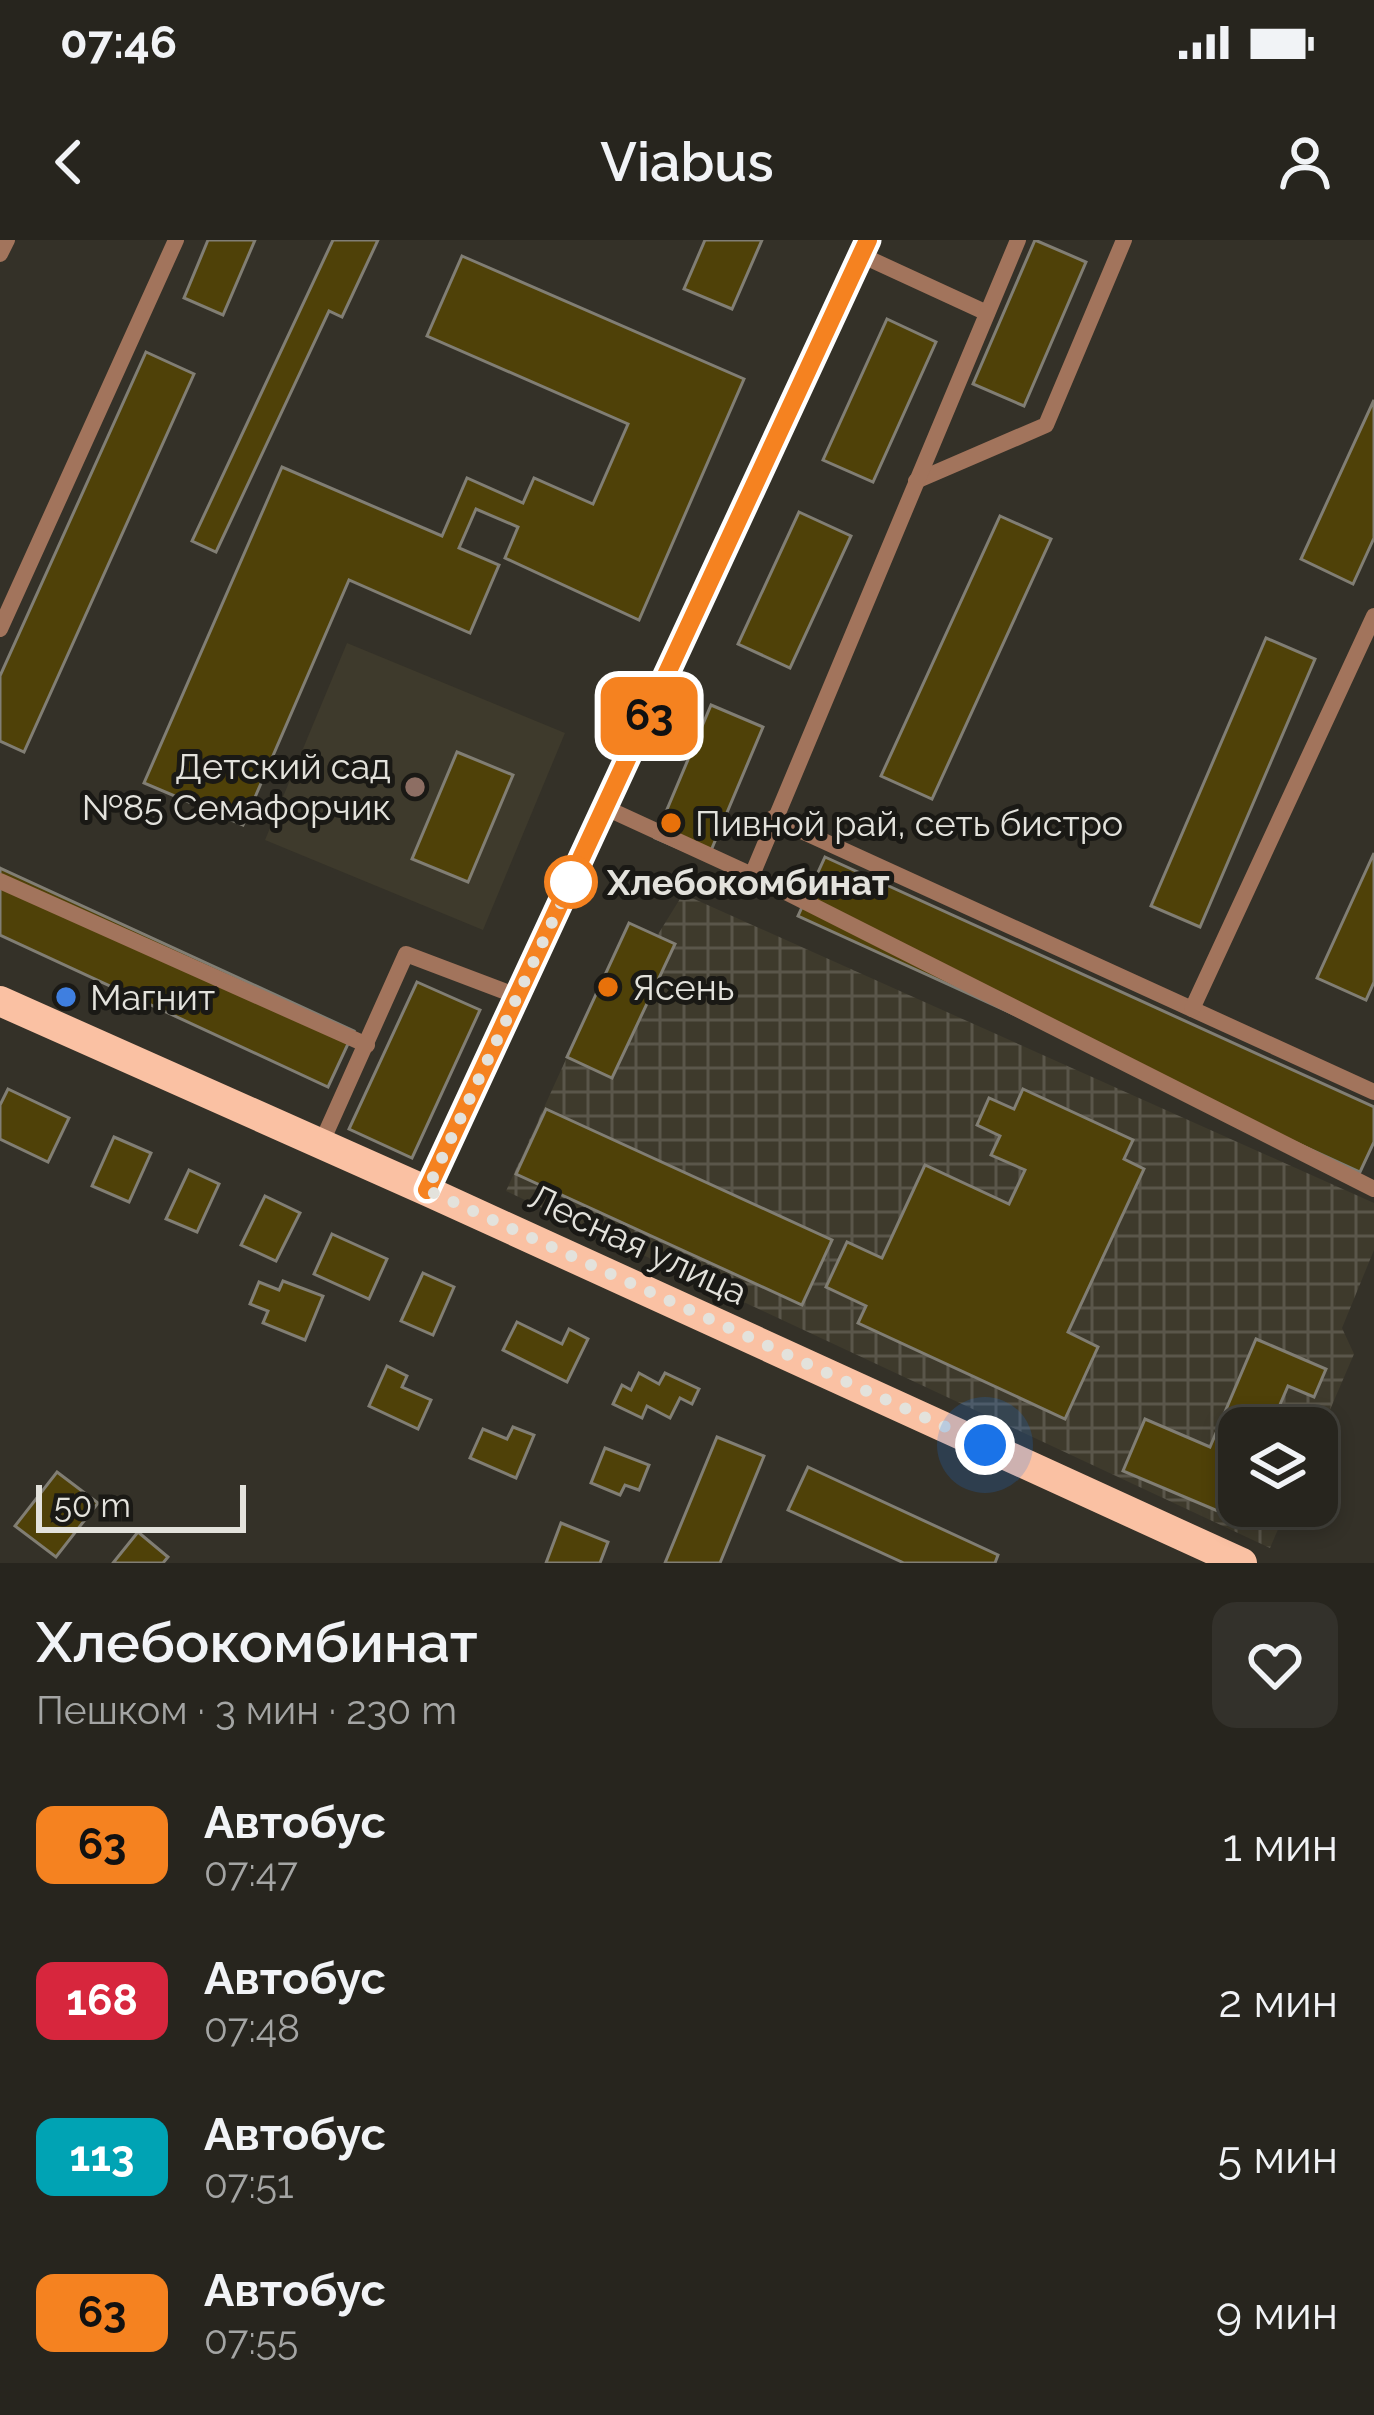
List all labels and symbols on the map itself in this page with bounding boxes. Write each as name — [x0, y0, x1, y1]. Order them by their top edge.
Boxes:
line badge: 63 — [595, 677, 703, 755]
place label: Детский сад №85 Семафорчик — [82, 745, 391, 828]
marker: Детский сад №85 Семафорчик — [402, 774, 428, 800]
place label: Пивной рай, сеть бистро — [695, 802, 1123, 844]
marker: Пивной рай, сеть бистро — [658, 810, 684, 836]
marker: Хлебокомбинат — [546, 857, 596, 907]
place label: Хлебокомбинат — [606, 861, 890, 903]
place label: Ясень — [632, 966, 734, 1008]
marker: Ясень — [595, 974, 621, 1000]
place label: Магнит — [90, 976, 215, 1018]
marker: Магнит — [53, 984, 79, 1010]
street label: Лесная улица — [522, 1175, 754, 1313]
your location — [955, 1415, 1015, 1475]
scale bar — [36, 1479, 246, 1532]

